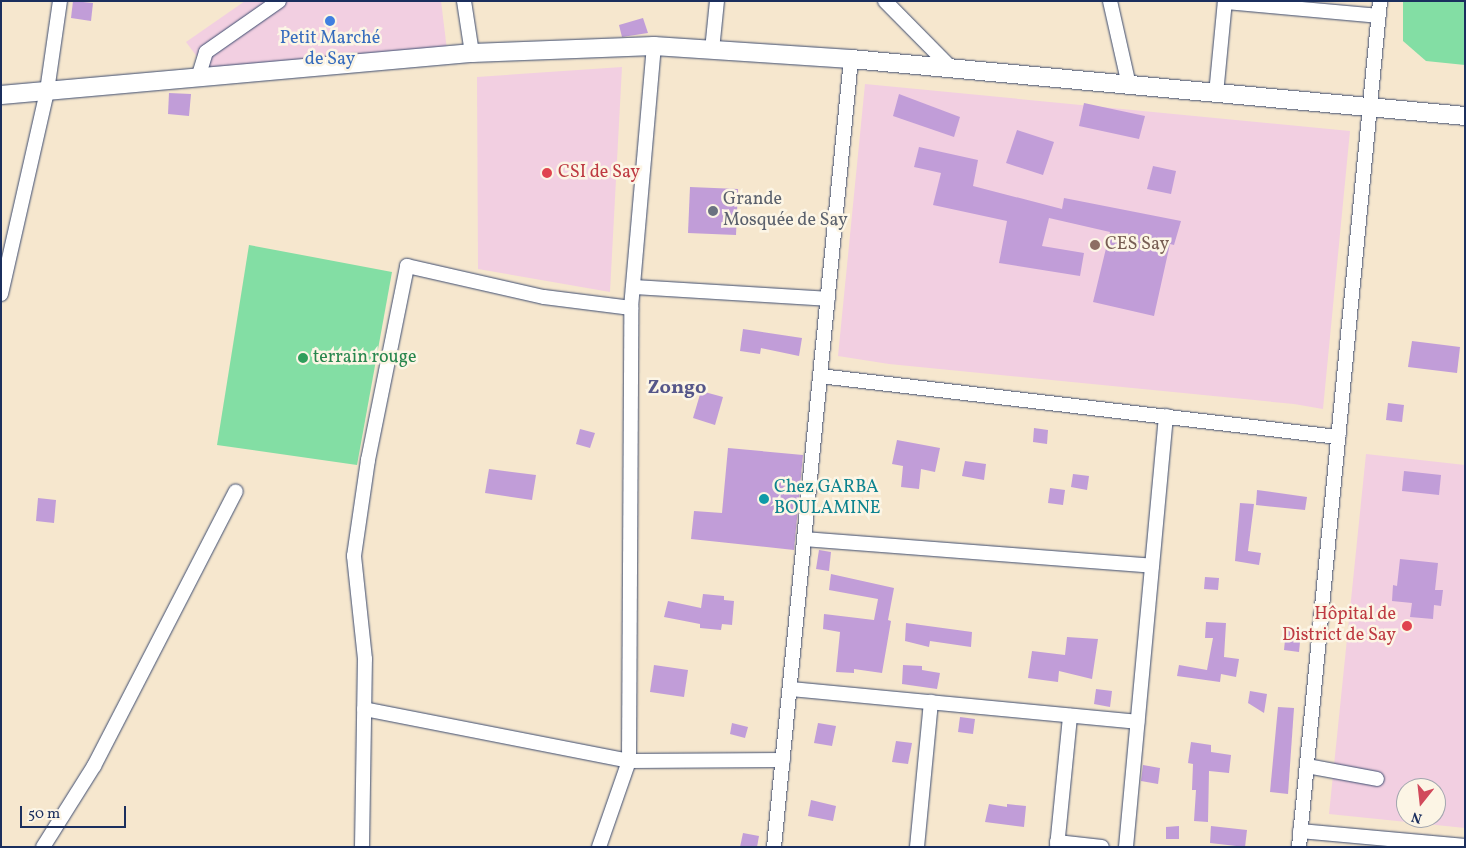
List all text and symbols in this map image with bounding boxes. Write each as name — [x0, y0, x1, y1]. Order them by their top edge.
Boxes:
marker: Petit Marché de Say — [324, 15, 336, 27]
place label: Petit Marché de Say — [280, 29, 380, 72]
place label: CSI de Say — [558, 162, 640, 184]
marker: CSI de Say — [540, 166, 554, 180]
place label: Grande Mosquée de Say — [723, 190, 848, 232]
marker: Grande Mosquée de Say — [707, 205, 719, 217]
place label: CES Say — [1105, 234, 1169, 256]
marker: CES Say — [1089, 239, 1101, 251]
place label: terrain rouge — [313, 347, 416, 369]
marker: terrain rouge — [297, 352, 309, 364]
district label: Zongo — [647, 376, 707, 400]
place label: Chez GARBA BOULAMINE — [774, 478, 881, 520]
marker: Chez GARBA BOULAMINE — [758, 493, 770, 505]
place label: Hôpital de District de Say — [1282, 605, 1396, 648]
marker: Hôpital de District de Say — [1400, 619, 1414, 633]
north arrow — [1396, 778, 1446, 828]
scale bar — [22, 796, 129, 828]
text: 50 m — [28, 804, 60, 825]
text: N — [1410, 806, 1425, 827]

